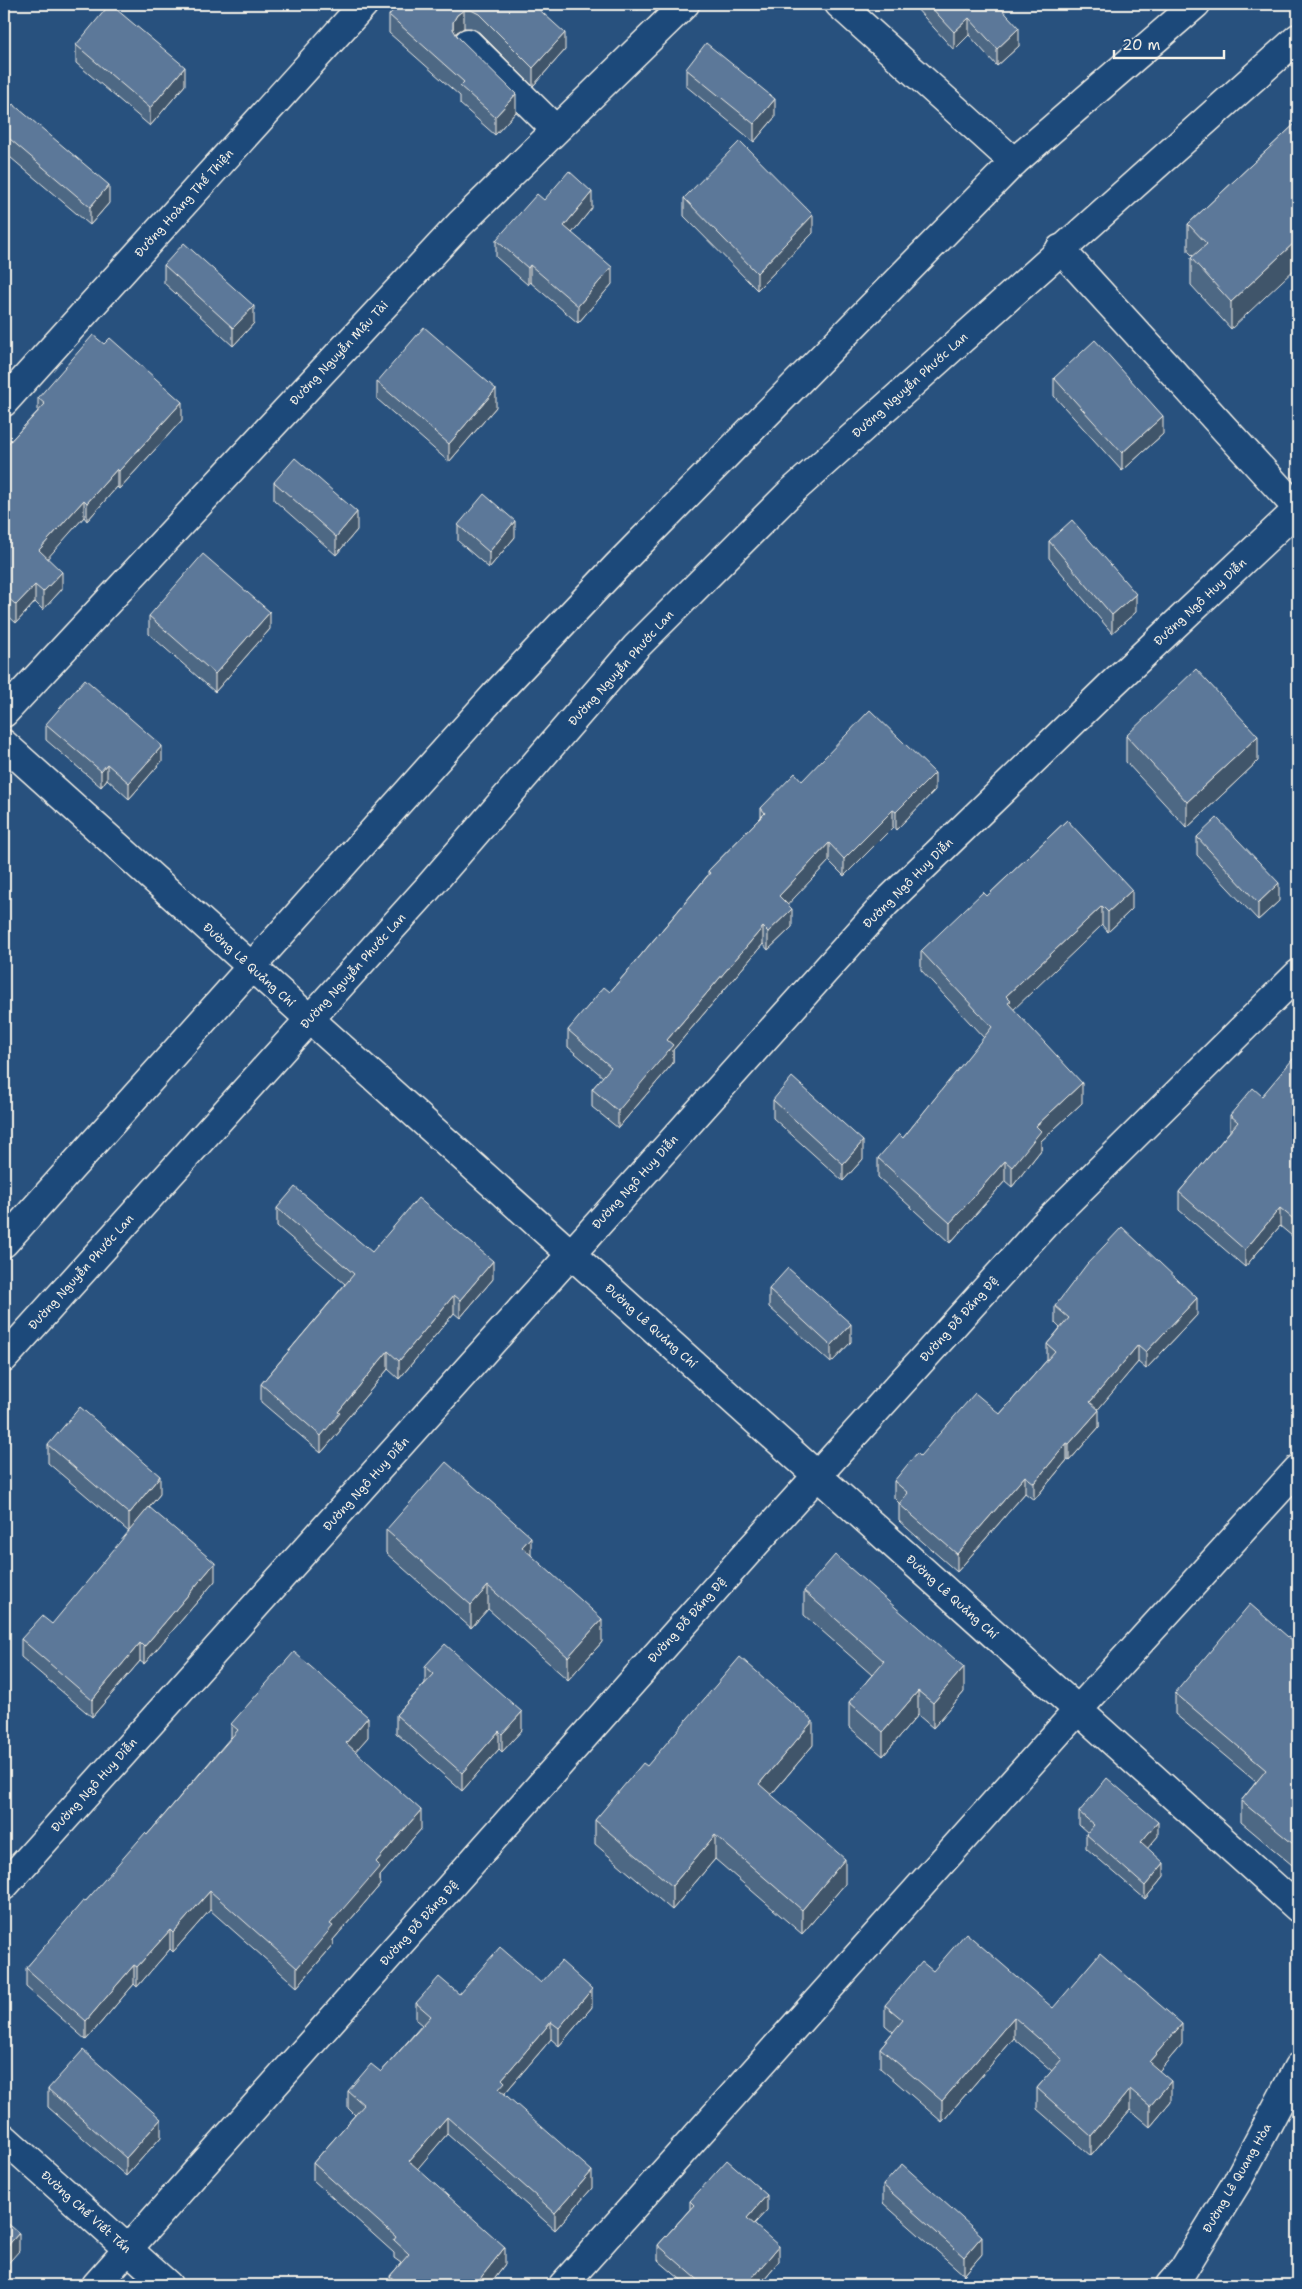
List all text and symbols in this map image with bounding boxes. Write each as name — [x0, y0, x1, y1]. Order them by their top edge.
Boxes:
scale bar — [1114, 28, 1224, 60]
text: 20 m — [1122, 35, 1161, 55]
street label: Đường Hoàng Thế Thiện — [131, 145, 237, 261]
street label: Đường Nguyễn Mậu Tài — [286, 297, 392, 409]
street label: Đường Nguyễn Phước Lan — [849, 329, 971, 441]
street label: Đường Ngô Huy Diễn — [1150, 555, 1250, 649]
street label: Đường Nguyễn Phước Lan — [565, 607, 677, 729]
street label: Đường Ngô Huy Diễn — [859, 834, 957, 932]
street label: Đường Nguyễn Phước Lan — [297, 910, 409, 1032]
street label: Đường Lê Quảng Chí — [200, 919, 299, 1011]
street label: Đường Ngô Huy Diễn — [588, 1132, 682, 1232]
street label: Đường Nguyễn Phước Lan — [25, 1211, 137, 1333]
street label: Đường Đỗ Đăng Đệ — [916, 1273, 1002, 1365]
street label: Đường Lê Quảng Chí — [602, 1280, 701, 1372]
street label: Đường Ngô Huy Diễn — [319, 1434, 413, 1534]
street label: Đường Lê Quảng Chí — [903, 1551, 1002, 1643]
street label: Đường Đỗ Đăng Đệ — [644, 1574, 730, 1666]
street label: Đường Ngô Huy Diễn — [47, 1735, 141, 1835]
street label: Đường Đỗ Đăng Đệ — [376, 1877, 462, 1969]
street label: Đường Lê Quang Hòa — [1199, 2120, 1275, 2236]
street label: Đường Chế Viết Tấn — [38, 2167, 134, 2257]

